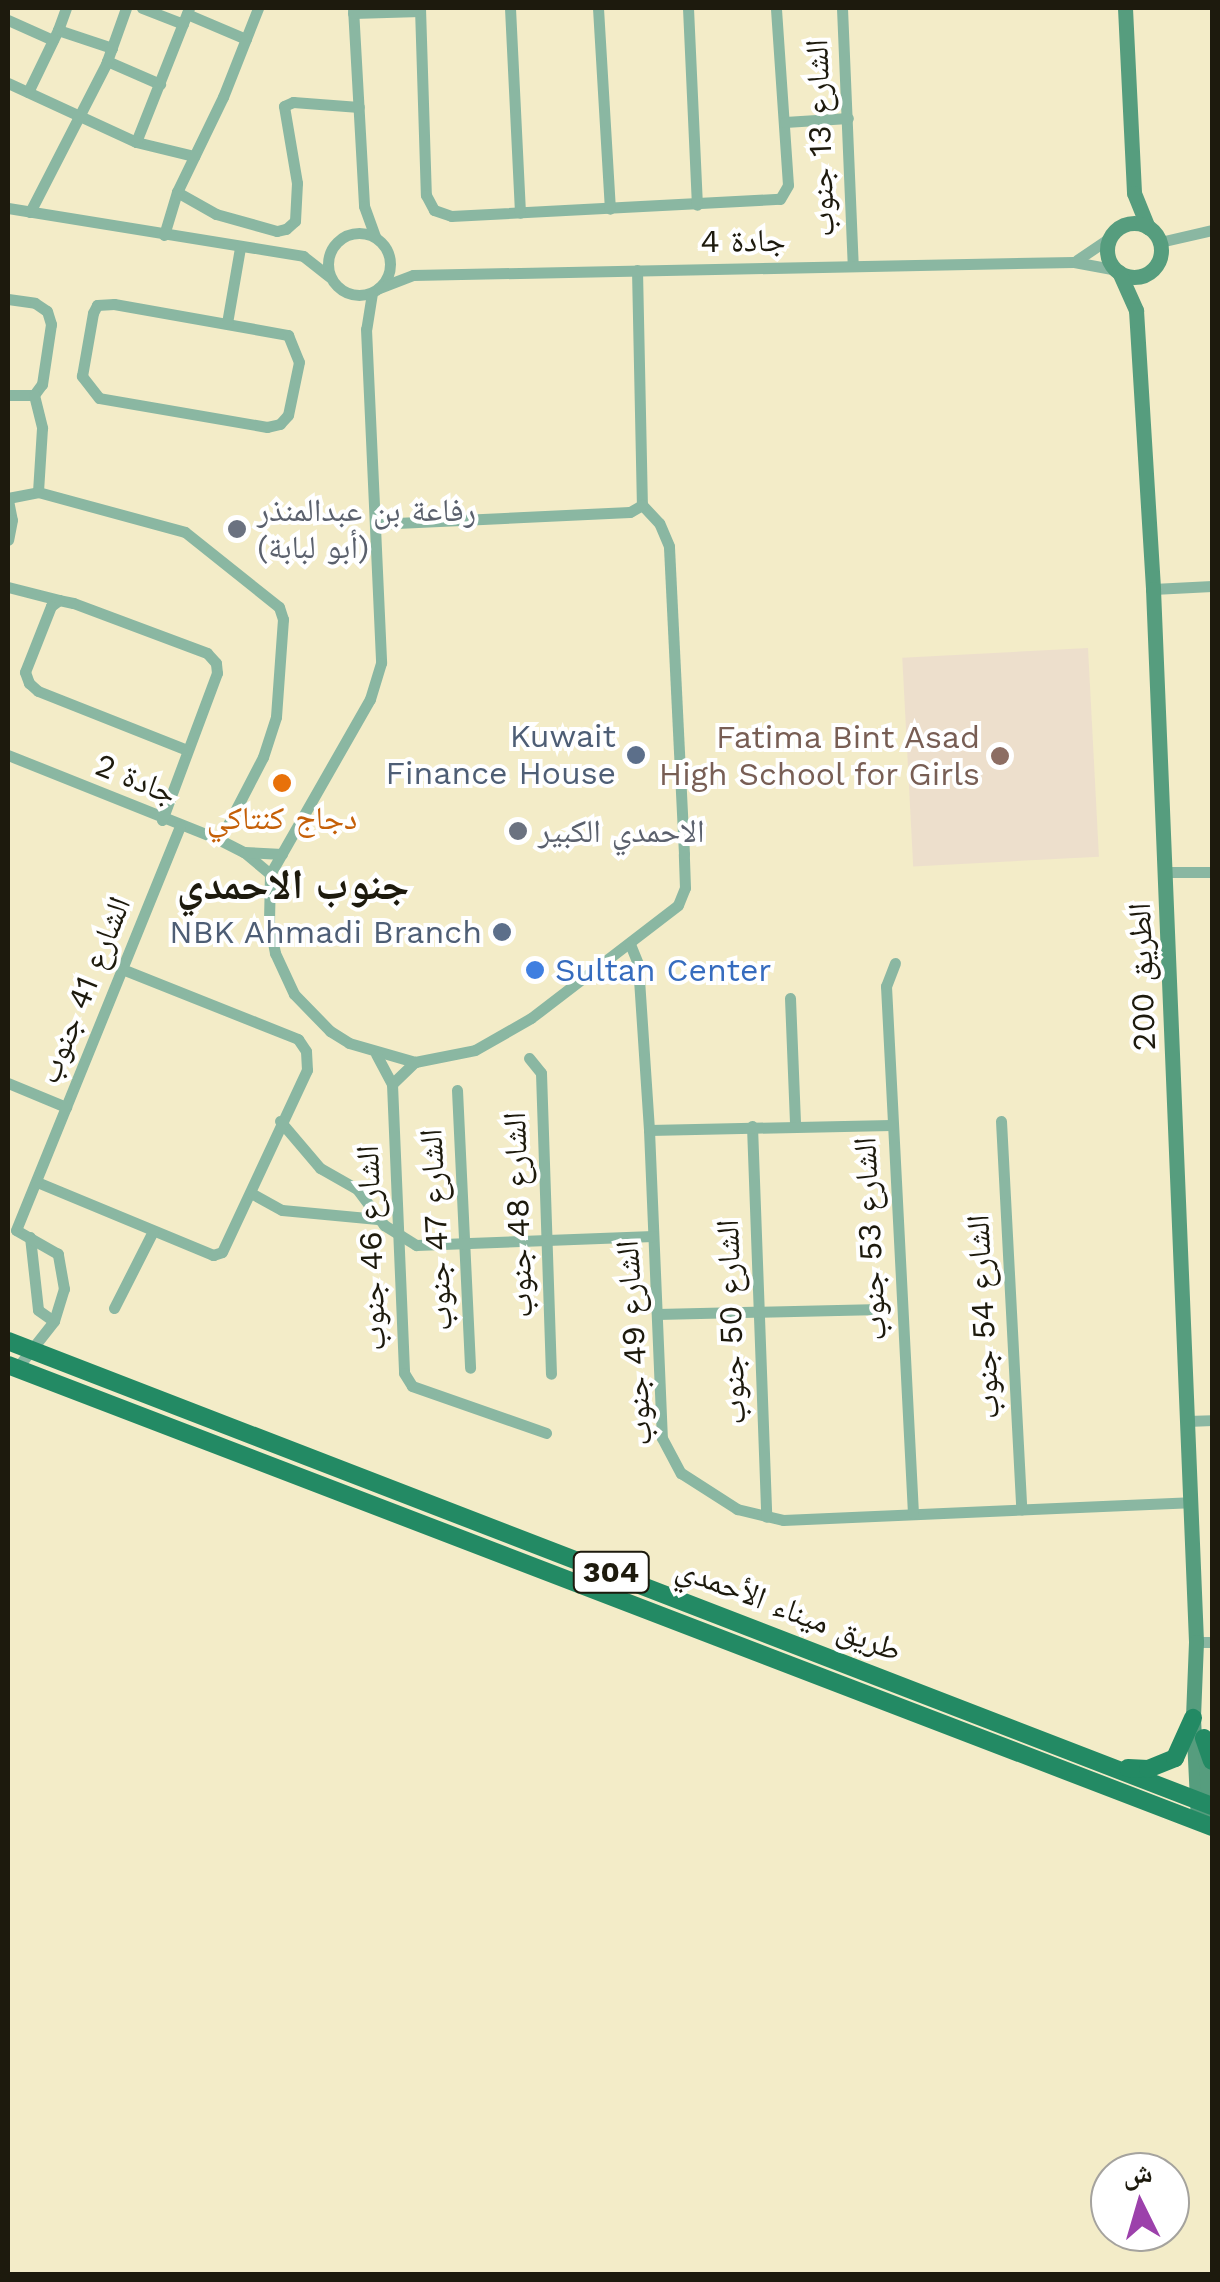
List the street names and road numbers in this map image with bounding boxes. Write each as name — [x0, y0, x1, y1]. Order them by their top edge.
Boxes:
street label: الشارع 13 جنوب — [797, 39, 843, 237]
street label: جادة 4 — [700, 221, 786, 261]
street label: جادة 2 — [90, 745, 182, 813]
street label: الشارع 41 جنوب — [29, 891, 139, 1089]
street label: الطريق 200 — [1120, 902, 1164, 1052]
street label: الشارع 48 جنوب — [495, 1111, 541, 1319]
street label: الشارع 47 جنوب — [412, 1128, 460, 1332]
street label: الشارع 53 جنوب — [845, 1136, 895, 1342]
street label: الشارع 46 جنوب — [348, 1145, 394, 1351]
street label: الشارع 54 جنوب — [958, 1214, 1008, 1420]
street label: الشارع 50 جنوب — [708, 1219, 754, 1425]
street label: الشارع 49 جنوب — [608, 1239, 660, 1447]
road number: 304 — [571, 1547, 651, 1597]
street label: طريق ميناء الأحمدي — [671, 1548, 907, 1670]

